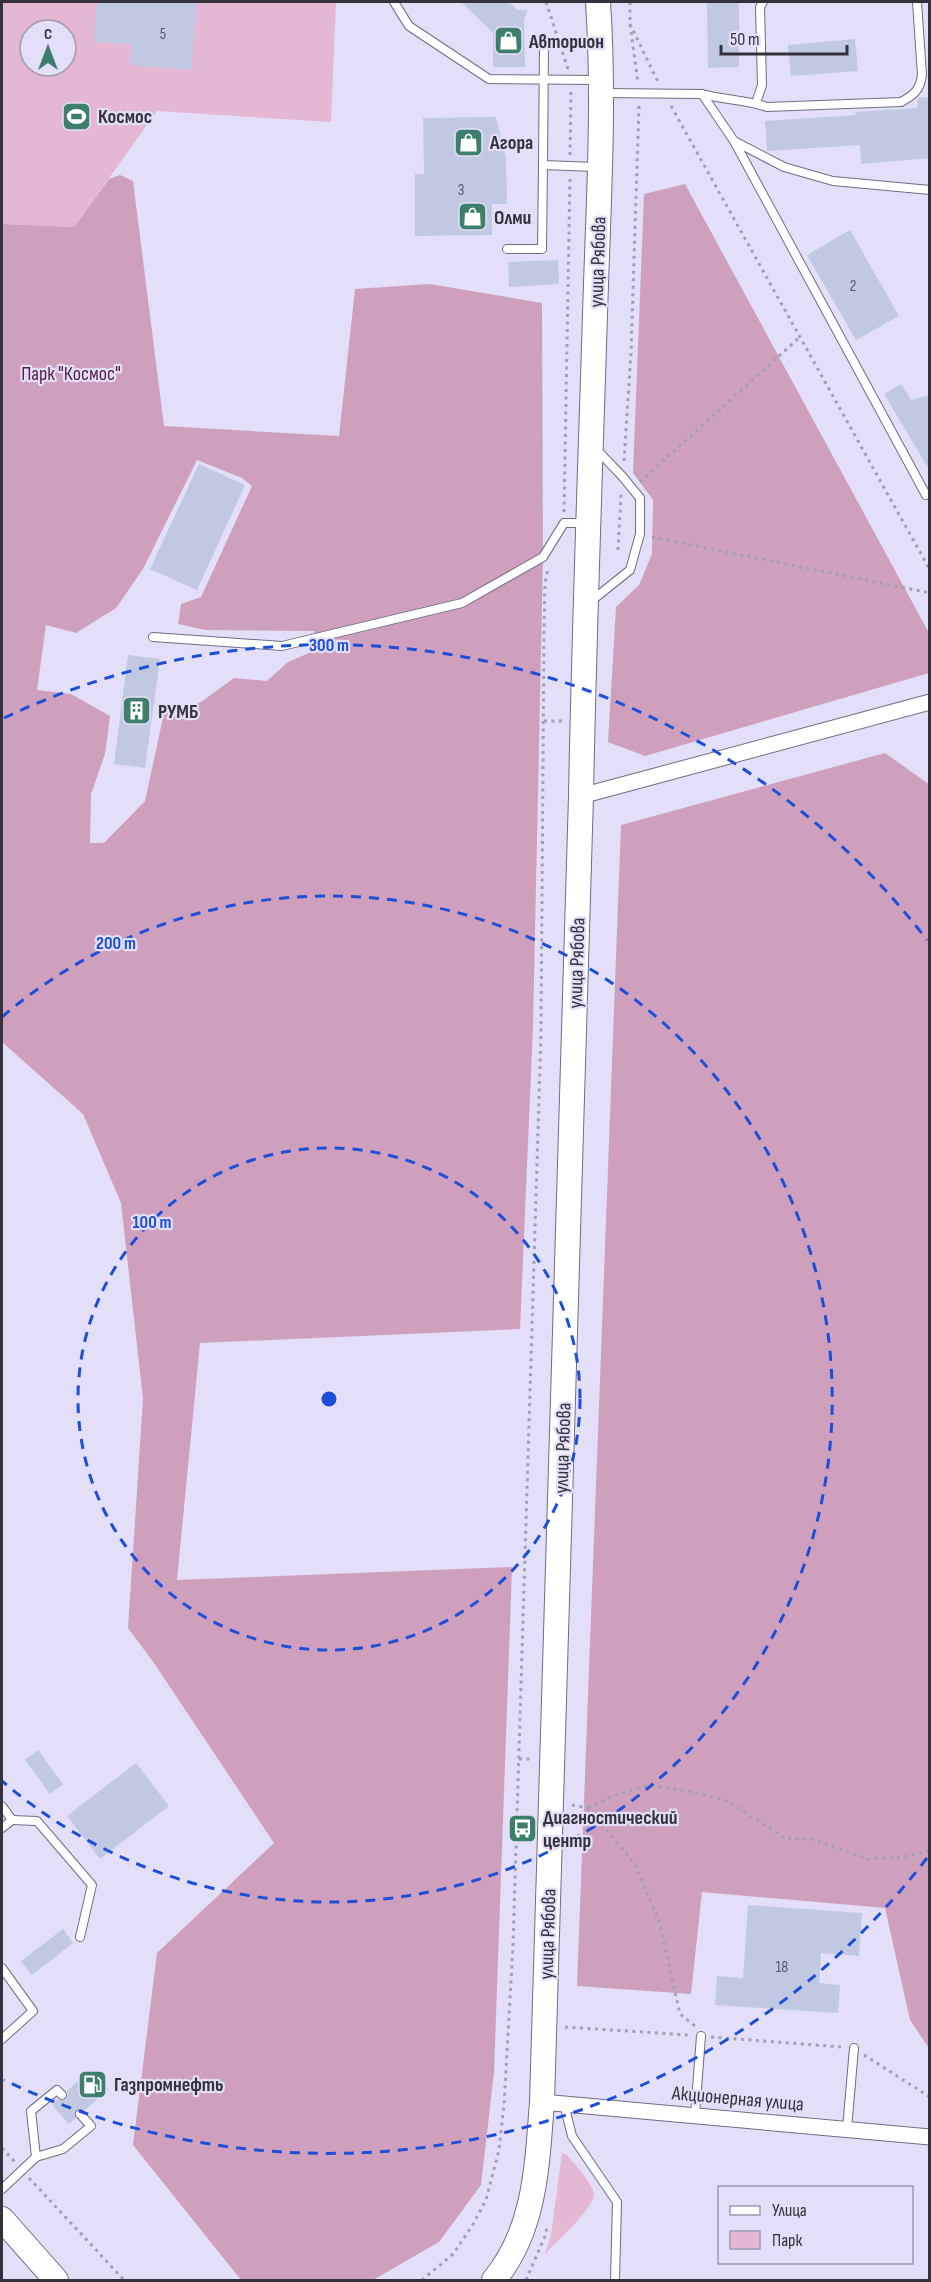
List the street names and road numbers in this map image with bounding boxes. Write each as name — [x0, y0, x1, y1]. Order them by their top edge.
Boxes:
street label: улица Рябова — [584, 216, 612, 308]
street label: улица Рябова — [563, 917, 591, 1009]
street label: улица Рябова — [549, 1402, 577, 1494]
street label: улица Рябова — [534, 1888, 562, 1980]
street label: Акционерная улица — [670, 2081, 805, 2117]

